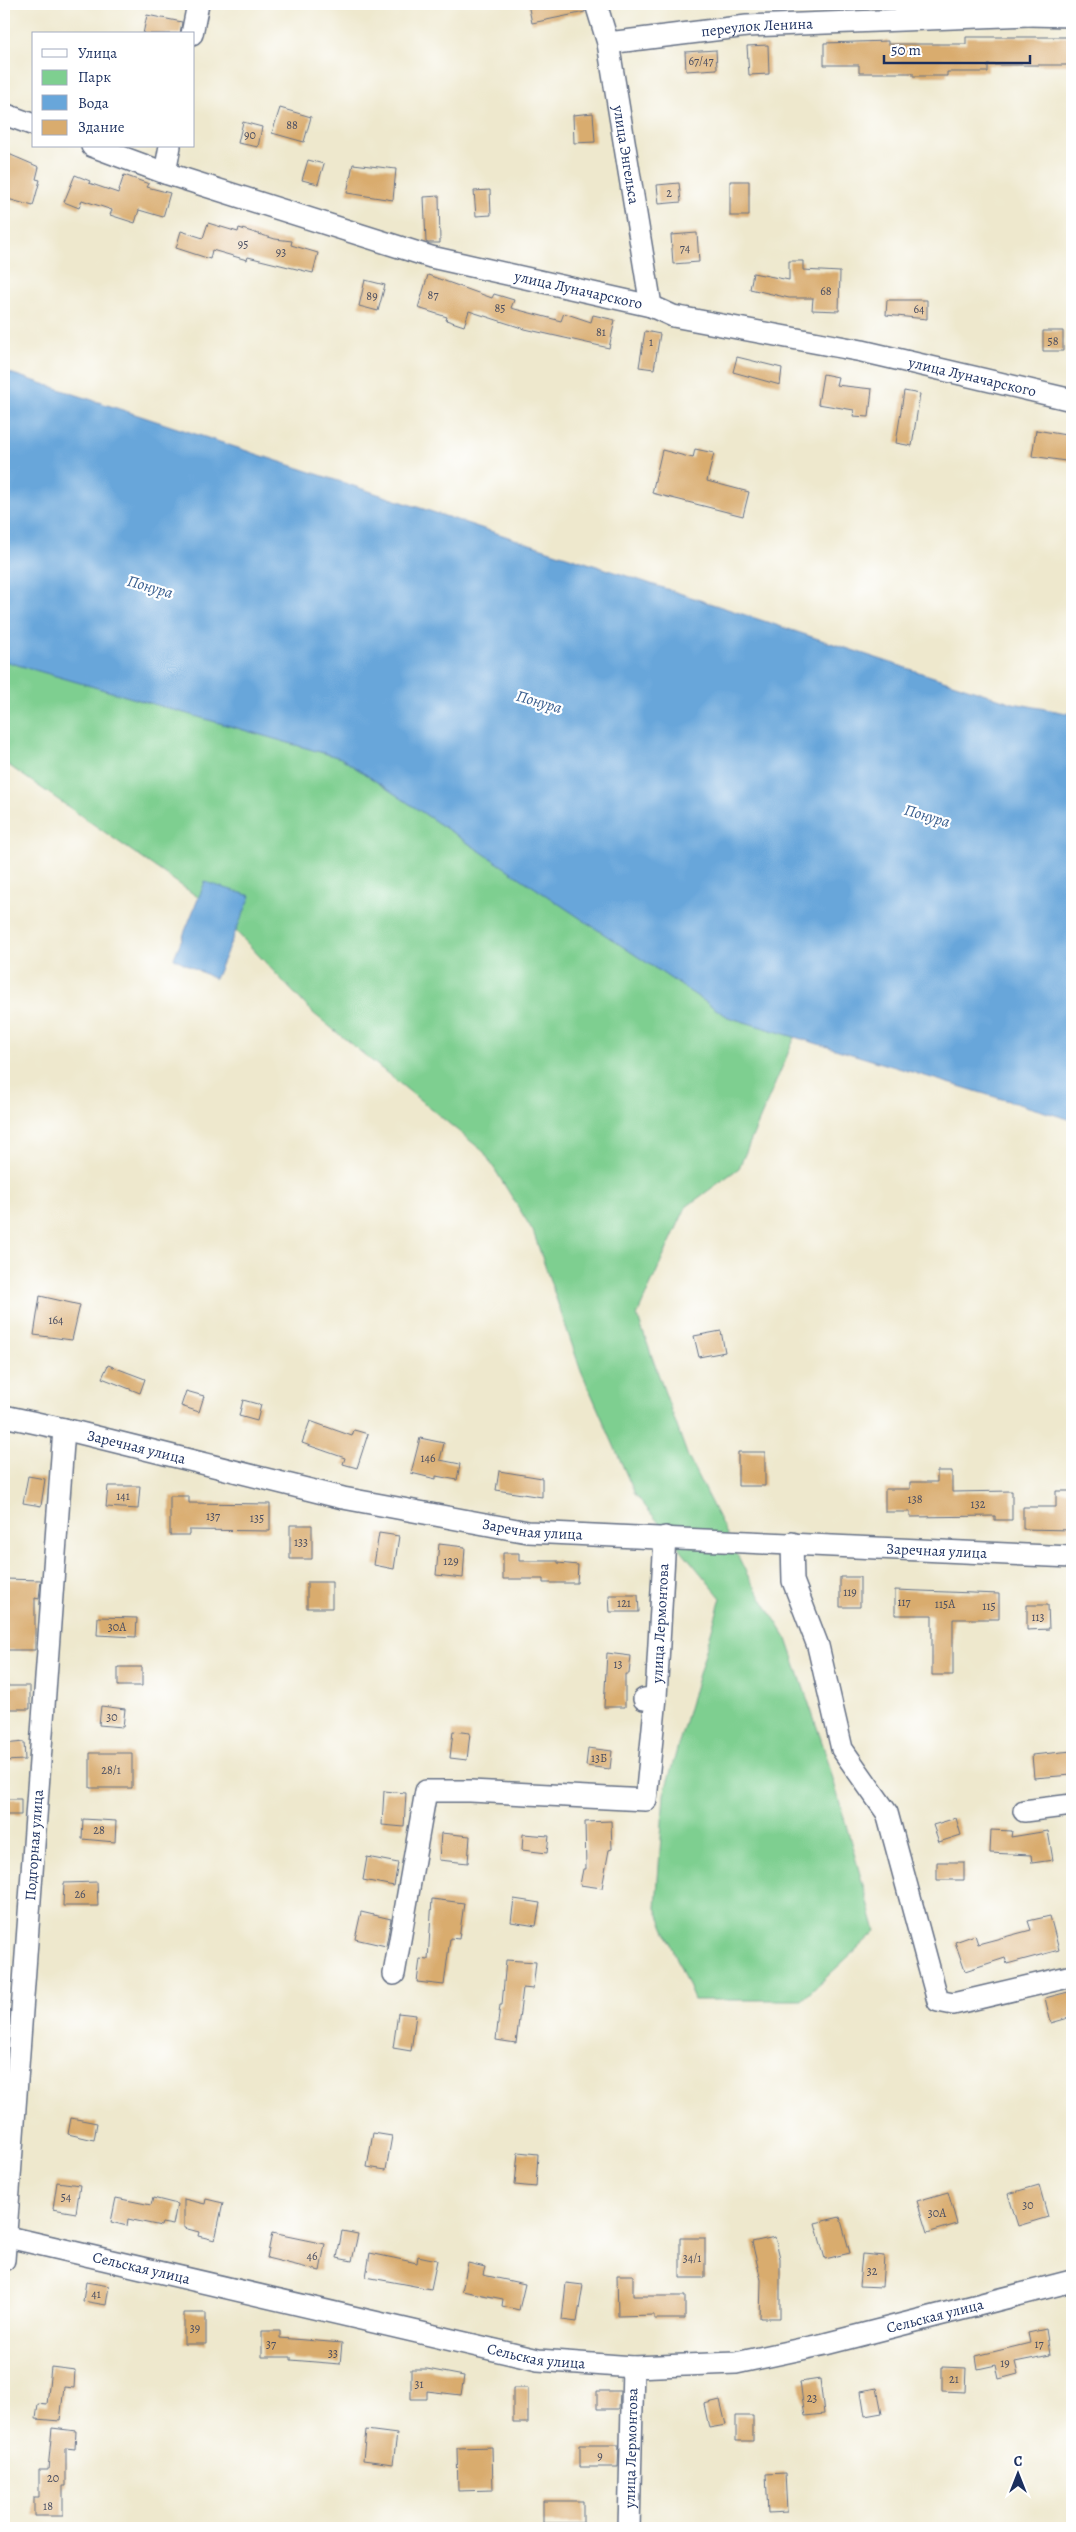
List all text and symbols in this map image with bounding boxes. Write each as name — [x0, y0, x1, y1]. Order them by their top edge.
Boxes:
street label: переулок Ленина — [700, 13, 814, 42]
legend — [32, 32, 195, 148]
scale bar — [884, 32, 1030, 64]
text: 50 m — [891, 40, 921, 60]
text: Улица — [78, 43, 117, 63]
house number: 67/47 — [688, 53, 714, 69]
text: Парк — [78, 67, 111, 87]
text: Вода — [78, 93, 109, 113]
street label: улица Энгельса — [608, 103, 644, 206]
text: Здание — [78, 117, 125, 137]
house number: 88 — [286, 117, 298, 133]
house number: 90 — [244, 127, 256, 143]
house number: 2 — [666, 185, 672, 201]
house number: 95 — [238, 236, 248, 252]
house number: 74 — [680, 240, 691, 256]
house number: 93 — [276, 244, 286, 260]
street label: улица Луначарского — [512, 266, 644, 314]
house number: 68 — [820, 283, 832, 299]
house number: 87 — [428, 287, 439, 303]
house number: 89 — [366, 288, 378, 304]
house number: 85 — [495, 300, 505, 316]
house number: 64 — [914, 301, 925, 317]
house number: 81 — [596, 324, 606, 340]
house number: 58 — [1048, 333, 1059, 349]
house number: 1 — [649, 334, 653, 350]
street label: улица Луначарского — [906, 352, 1038, 401]
water label: Понура — [124, 570, 176, 604]
water label: Понура — [513, 685, 565, 719]
water label: Понура — [901, 799, 953, 833]
house number: 164 — [48, 1312, 64, 1328]
street label: Заречная улица — [85, 1425, 188, 1469]
house number: 146 — [420, 1450, 436, 1466]
house number: 141 — [116, 1488, 130, 1504]
house number: 138 — [908, 1491, 923, 1507]
house number: 132 — [971, 1496, 986, 1512]
house number: 137 — [206, 1508, 221, 1524]
house number: 135 — [250, 1510, 264, 1526]
street label: Заречная улица — [481, 1514, 583, 1544]
house number: 133 — [294, 1534, 308, 1550]
street label: Заречная улица — [886, 1538, 988, 1563]
house number: 129 — [443, 1553, 459, 1569]
street label: улица Лермонтова — [647, 1563, 674, 1685]
house number: 119 — [843, 1584, 857, 1600]
house number: 117 — [897, 1594, 912, 1610]
house number: 121 — [617, 1595, 631, 1611]
house number: 115А — [935, 1596, 956, 1612]
house number: 115 — [982, 1598, 996, 1614]
house number: 113 — [1031, 1609, 1045, 1625]
house number: 30А — [108, 1619, 127, 1635]
house number: 13 — [613, 1656, 623, 1672]
house number: 30 — [106, 1709, 118, 1725]
house number: 13Б — [591, 1750, 607, 1766]
house number: 28/1 — [101, 1762, 121, 1778]
street label: Подгорная улица — [20, 1789, 48, 1901]
house number: 28 — [93, 1822, 105, 1838]
house number: 26 — [74, 1886, 86, 1902]
house number: 54 — [61, 2189, 72, 2205]
house number: 30 — [1022, 2197, 1034, 2213]
house number: 30А — [928, 2205, 947, 2221]
street label: Сельская улица — [91, 2247, 192, 2289]
house number: 46 — [307, 2248, 318, 2264]
house number: 34/1 — [683, 2250, 701, 2266]
house number: 32 — [867, 2263, 878, 2279]
house number: 41 — [91, 2286, 101, 2302]
street label: Сельская улица — [884, 2294, 986, 2338]
house number: 39 — [190, 2320, 200, 2336]
house number: 37 — [266, 2336, 277, 2352]
house number: 17 — [1034, 2336, 1045, 2352]
street label: Сельская улица — [485, 2339, 586, 2373]
house number: 33 — [328, 2345, 338, 2361]
house number: 19 — [1000, 2355, 1010, 2371]
house number: 21 — [949, 2371, 959, 2387]
house number: 31 — [414, 2376, 424, 2392]
street label: улица Лермонтова — [619, 2388, 642, 2509]
house number: 23 — [807, 2390, 817, 2406]
house number: 9 — [597, 2448, 603, 2464]
north arrow — [994, 2450, 1044, 2500]
text: С — [1014, 2452, 1023, 2471]
house number: 20 — [47, 2470, 59, 2486]
house number: 18 — [43, 2498, 53, 2514]

